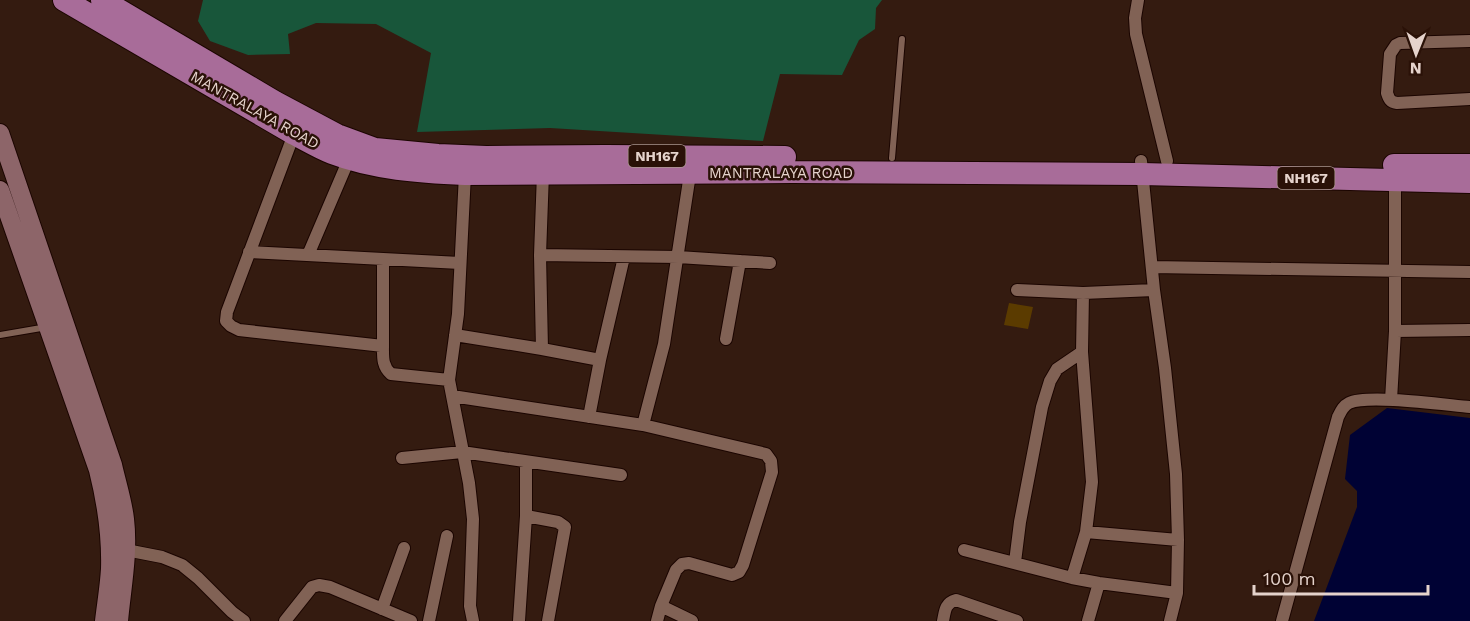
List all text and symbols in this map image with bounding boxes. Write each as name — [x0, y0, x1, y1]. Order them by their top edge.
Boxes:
north arrow — [1386, 24, 1446, 84]
text: N — [1410, 59, 1422, 78]
street label: MANTRALAYA ROAD — [188, 67, 322, 153]
road number: NH167 — [628, 145, 686, 167]
street label: MANTRALAYA ROAD — [709, 164, 853, 182]
road number: NH167 — [1278, 167, 1334, 189]
scale bar — [1254, 558, 1428, 596]
text: 100 m — [1263, 568, 1316, 589]

